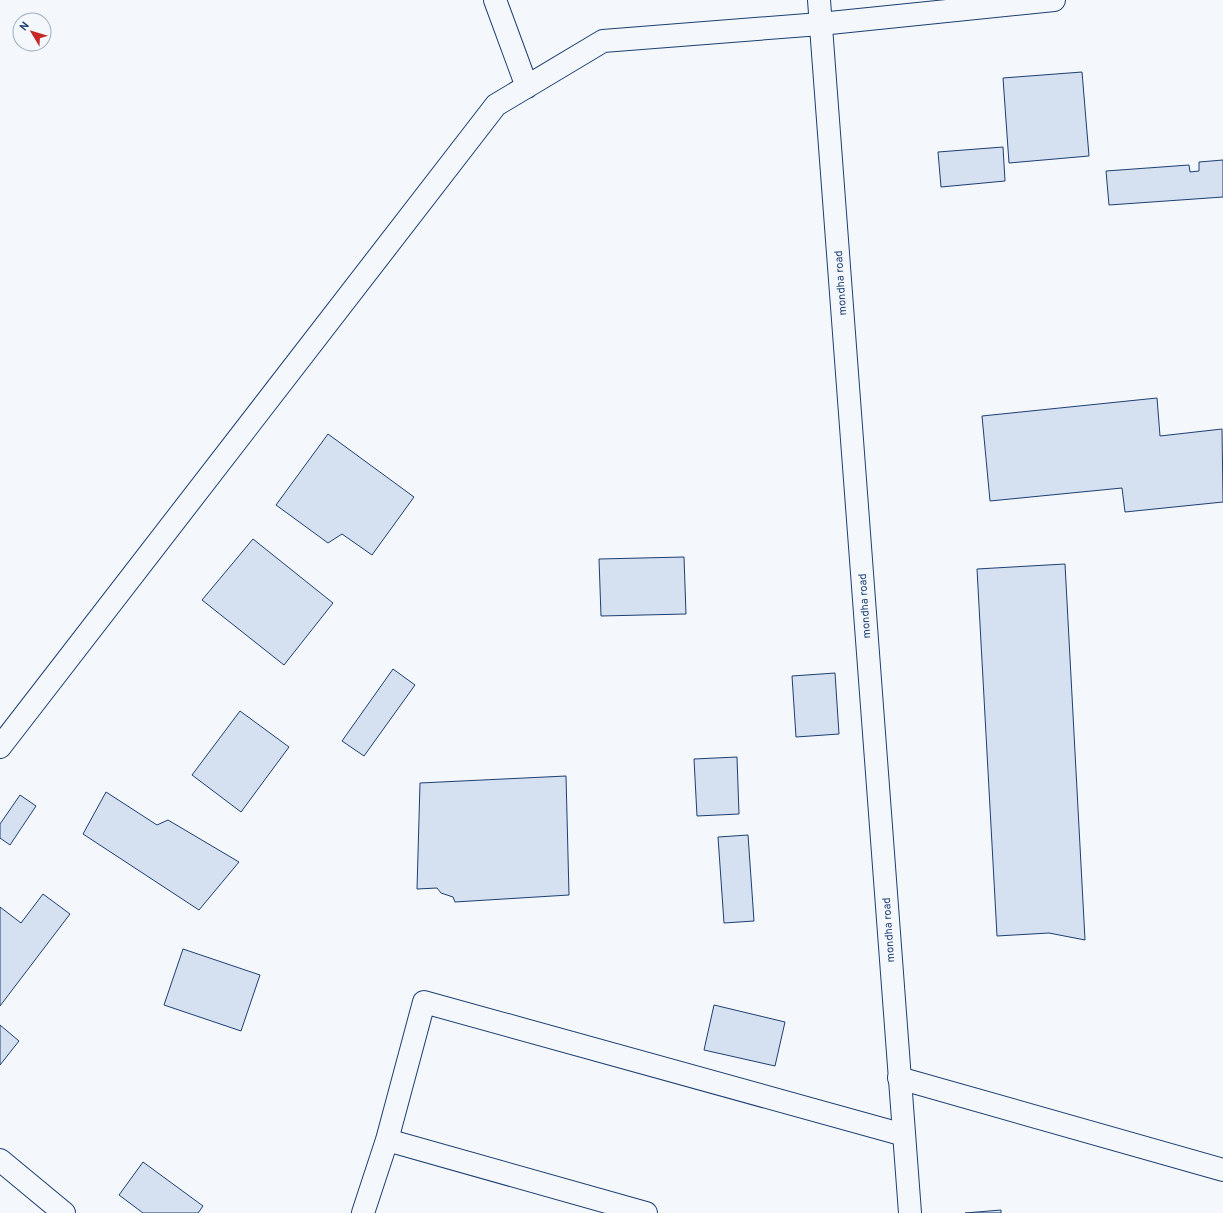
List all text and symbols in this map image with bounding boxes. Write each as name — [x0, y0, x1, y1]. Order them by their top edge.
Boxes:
north arrow — [12, 12, 52, 52]
text: N — [17, 19, 33, 34]
street label: mondha road — [832, 250, 850, 316]
street label: mondha road — [856, 573, 874, 639]
street label: mondha road — [880, 897, 898, 963]

